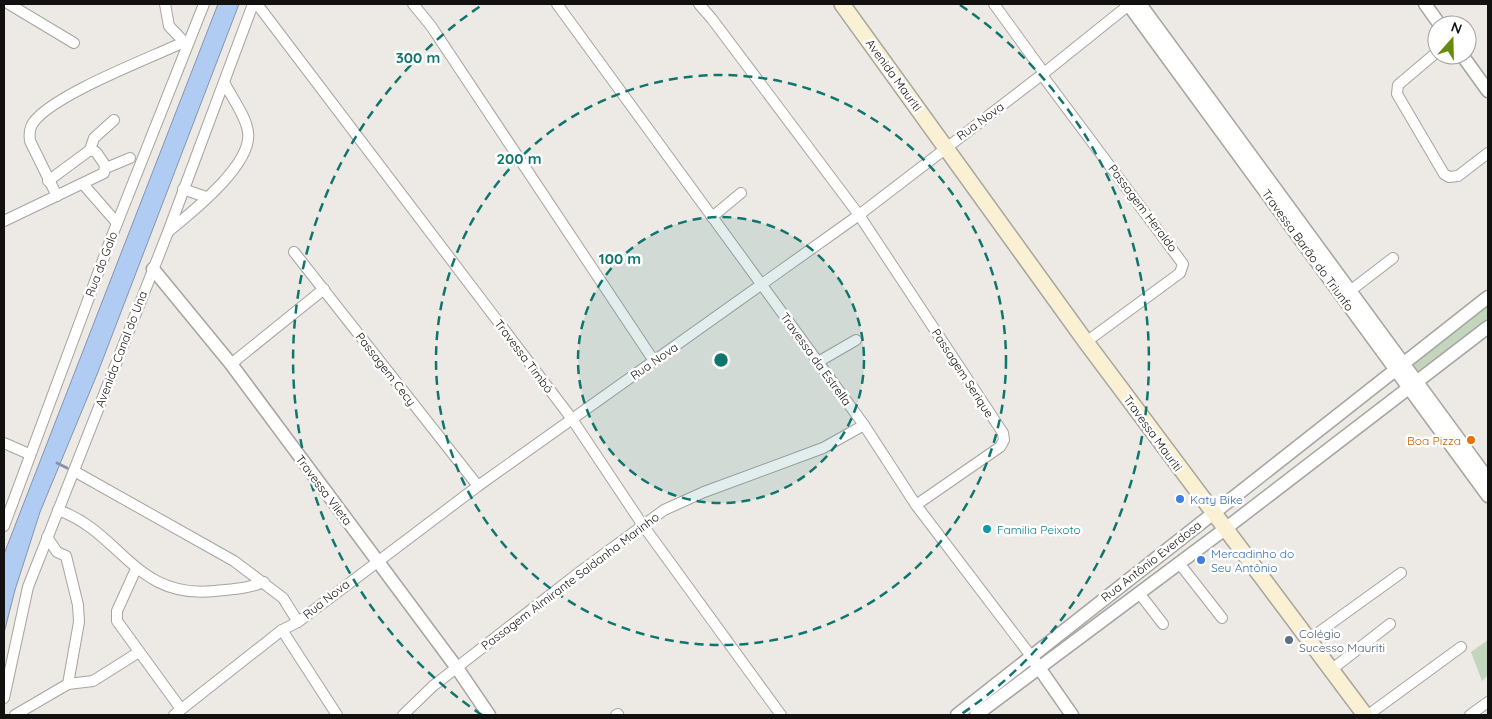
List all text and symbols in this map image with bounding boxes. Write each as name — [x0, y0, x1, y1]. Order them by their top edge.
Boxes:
north arrow — [1427, 15, 1477, 65]
text: N — [1449, 18, 1464, 38]
street label: Avenida Mauriti — [863, 36, 925, 114]
text: 300 m — [396, 48, 440, 67]
street label: Rua Nova — [953, 99, 1007, 143]
text: 200 m — [497, 149, 542, 168]
street label: Passagem Heraldo — [1105, 161, 1181, 255]
street label: Travessa Barão do Triunfo — [1259, 186, 1357, 314]
street label: Rua do Galo — [82, 229, 120, 299]
text: 100 m — [599, 249, 641, 268]
street label: Avenida Canal do Una — [92, 289, 150, 409]
street label: Travessa da Estrella — [777, 310, 855, 408]
street label: Travessa Timbó — [491, 316, 557, 396]
street label: Passagem Serique — [929, 326, 997, 420]
street label: Passagem Cecy — [353, 329, 419, 409]
street label: Rua Nova — [627, 339, 681, 383]
centre of rings — [712, 351, 730, 369]
street label: Travessa Mauriti — [1120, 392, 1186, 474]
place label: Boa Pizza — [1407, 433, 1461, 448]
marker: Boa Pizza — [1465, 434, 1477, 446]
street label: Travessa Vileta — [293, 452, 355, 528]
place label: Katy Bike — [1190, 492, 1243, 507]
marker: Katy Bike — [1174, 493, 1186, 505]
street label: Passagem Almirante Saldanha Marinho — [478, 509, 662, 653]
street label: Rua Antônio Everdosa — [1098, 517, 1204, 605]
place label: Familia Peixoto — [997, 522, 1081, 537]
marker: Familia Peixoto — [981, 523, 993, 535]
place label: Mercadinho do Seu Antônio — [1211, 546, 1294, 575]
marker: Mercadinho do Seu Antônio — [1195, 554, 1207, 566]
street label: Rua Nova — [300, 576, 352, 622]
place label: Colégio Sucesso Mauriti — [1299, 626, 1385, 655]
marker: Colégio Sucesso Mauriti — [1283, 634, 1295, 646]

